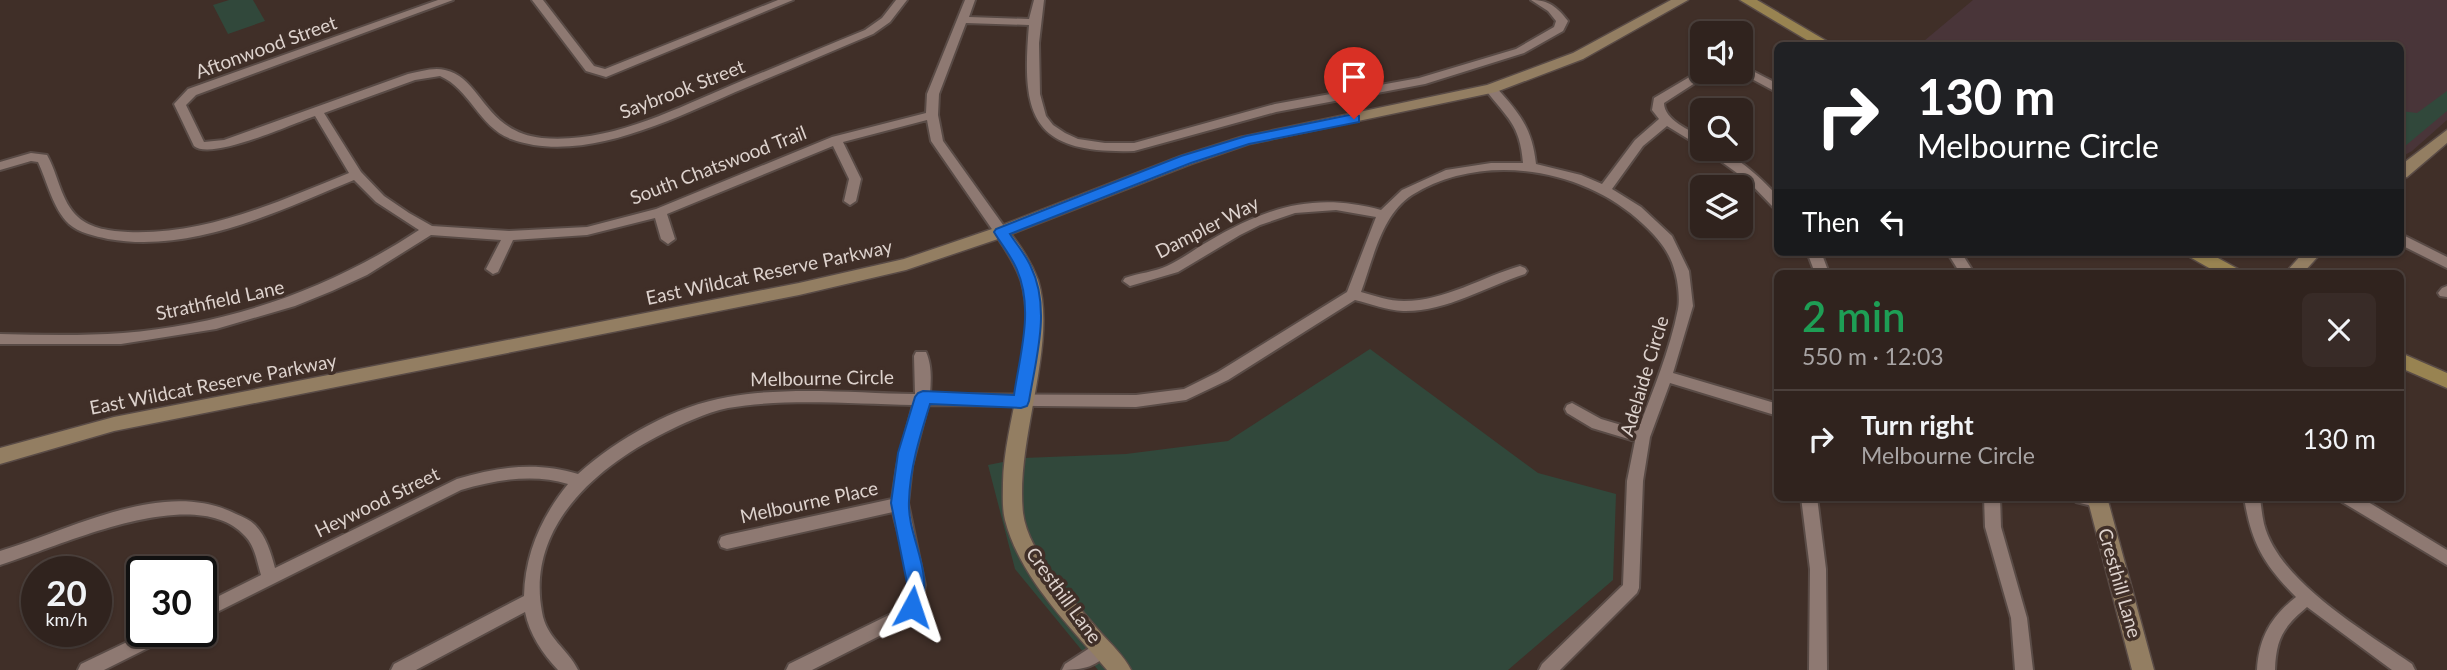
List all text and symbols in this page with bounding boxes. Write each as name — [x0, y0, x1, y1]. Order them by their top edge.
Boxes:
street label: Aftonwood Street — [192, 10, 340, 83]
map controls — [1690, 21, 1753, 238]
button: sound — [1690, 21, 1753, 84]
pin — [1324, 47, 1384, 119]
street label: Saybrook Street — [616, 54, 748, 123]
icon: arrive — [1335, 58, 1373, 96]
text: 130 m — [1917, 67, 2055, 125]
icon: right — [1802, 70, 1893, 161]
button: search — [1690, 98, 1753, 161]
street label: South Chatswood Trail — [626, 120, 809, 209]
text: Melbourne Circle — [1917, 126, 2159, 165]
button: layers — [1690, 175, 1753, 238]
street label: Dampler Way — [1151, 191, 1263, 262]
icon: left — [1874, 203, 1912, 241]
text: Then — [1802, 206, 1860, 238]
street label: East Wildcat Reserve Parkway — [644, 234, 894, 309]
street label: Strathfield Lane — [154, 275, 286, 324]
text: 2 min — [1802, 291, 1906, 341]
button: close — [2302, 293, 2376, 367]
street label: Adelaide Circle — [1614, 313, 1673, 439]
text: 550 m · 12:03 — [1802, 342, 1944, 370]
street label: East Wildcat Reserve Parkway — [87, 348, 339, 419]
street label: Melbourne Circle — [750, 365, 894, 390]
text: Turn right — [1861, 409, 1974, 441]
icon: right — [1802, 420, 1840, 458]
text: 130 m — [2303, 423, 2376, 455]
text: Melbourne Circle — [1861, 441, 2035, 469]
street label: Heywood Street — [311, 461, 443, 542]
street label: Melbourne Place — [738, 476, 880, 527]
street label: Cresthill Lane — [2094, 525, 2147, 640]
street label: Cresthill Lane — [1022, 542, 1107, 647]
speed limit sign: 30 — [126, 556, 217, 647]
position arrow — [875, 570, 949, 644]
text: 20 — [46, 571, 87, 613]
text: km/h — [45, 608, 88, 630]

